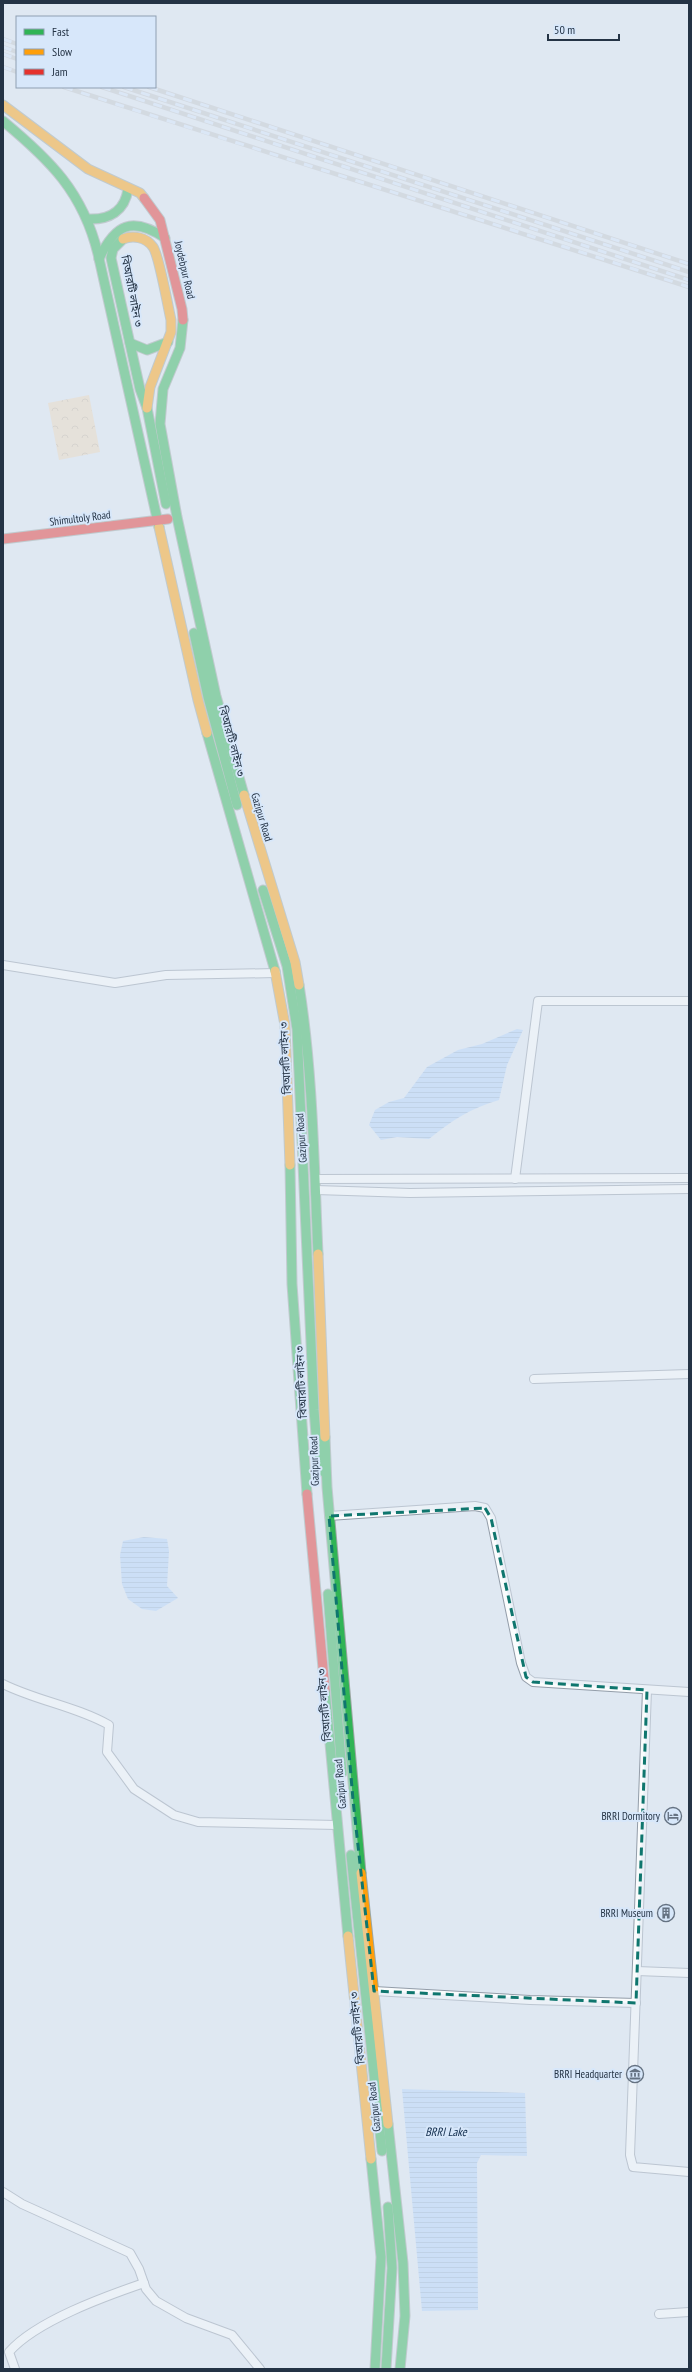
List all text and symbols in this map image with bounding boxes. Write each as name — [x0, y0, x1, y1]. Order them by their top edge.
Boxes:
legend — [16, 16, 156, 88]
scale bar — [548, 16, 619, 42]
text: 50 m — [554, 22, 575, 37]
text: Fast — [52, 24, 70, 39]
text: Slow — [52, 44, 73, 59]
text: Jam — [51, 64, 68, 79]
street label: Joydebpur Road — [171, 239, 199, 301]
street label: বিআরটি লাইন ৩ — [118, 253, 146, 328]
street label: Shimultoly Road — [49, 507, 112, 529]
street label: বিআরটি লাইন ৩ — [216, 703, 248, 778]
street label: Gazipur Road — [248, 791, 276, 843]
street label: বিআরটি লাইন ৩ — [276, 1021, 294, 1096]
street label: Gazipur Road — [292, 1112, 310, 1163]
street label: বিআরটি লাইন ৩ — [292, 1345, 310, 1420]
street label: Gazipur Road — [306, 1436, 322, 1486]
street label: বিআরটি লাইন ৩ — [314, 1668, 334, 1743]
street label: Gazipur Road — [331, 1758, 349, 1809]
hotel icon: BRRI Dormitory — [663, 1806, 683, 1826]
place label: BRRI Dormitory — [601, 1809, 661, 1823]
building icon: BRRI Museum — [656, 1903, 676, 1923]
place label: BRRI Museum — [600, 1906, 653, 1920]
street label: বিআরটি লাইন ৩ — [346, 1991, 368, 2066]
museum icon: BRRI Headquarter — [625, 2064, 645, 2084]
place label: BRRI Headquarter — [554, 2067, 622, 2081]
street label: Gazipur Road — [364, 2081, 384, 2133]
water label: BRRI Lake — [425, 2124, 468, 2139]

